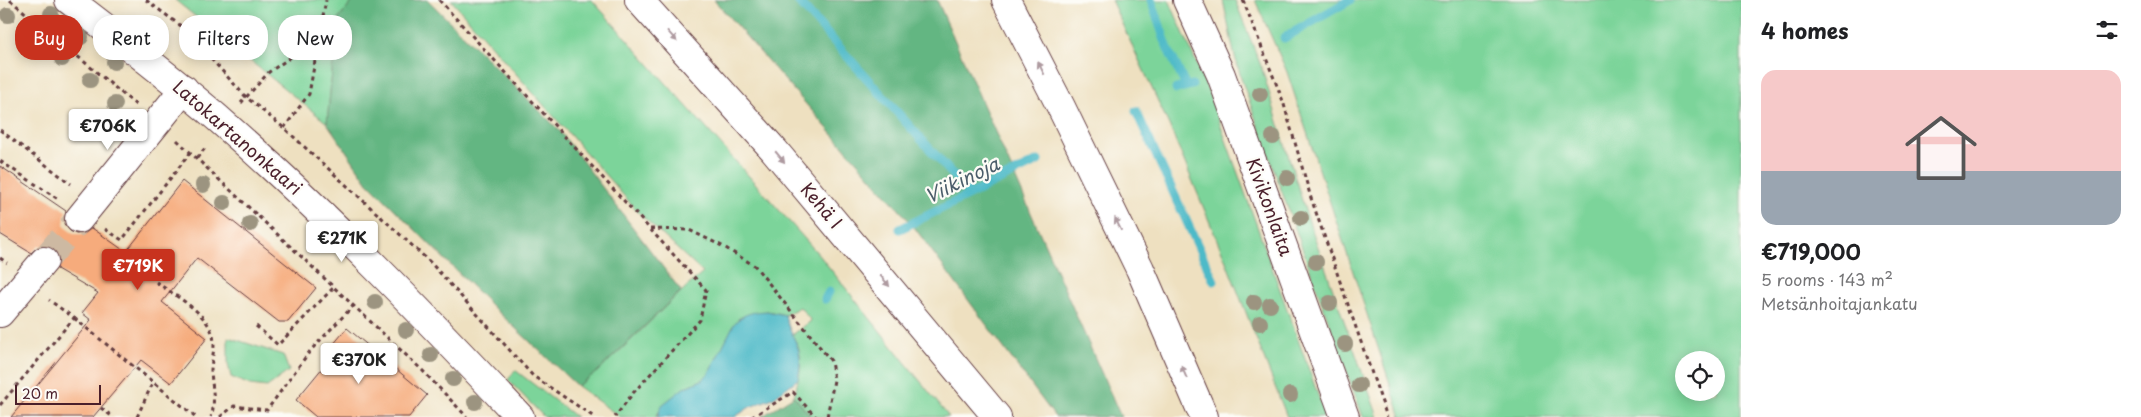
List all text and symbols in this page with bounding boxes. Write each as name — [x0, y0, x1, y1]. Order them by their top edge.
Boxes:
text: 4 homes — [1761, 14, 1848, 46]
chip: Buy — [15, 15, 83, 60]
chip: Rent — [93, 15, 169, 60]
chip: Filters — [179, 15, 268, 60]
chip: New — [278, 15, 352, 60]
icon: filters — [2093, 16, 2121, 44]
one-way arrow — [666, 30, 677, 43]
one-way arrow — [1037, 61, 1045, 76]
street label: Latokartanonkaari — [167, 73, 309, 201]
icon: home — [1896, 103, 1986, 193]
pin: €706K — [73, 108, 143, 151]
text: €706K — [80, 113, 136, 137]
water label: Viikinoja — [920, 149, 1005, 209]
one-way arrow — [775, 150, 786, 163]
street label: Kivikonlaita — [1240, 153, 1301, 260]
street label: Kehä I — [795, 176, 849, 234]
one-way arrow — [1114, 217, 1122, 231]
pin: €271K — [307, 220, 377, 263]
text: €271K — [317, 225, 367, 249]
text: €719,000 — [1761, 235, 1861, 267]
pin: €719K — [103, 248, 173, 291]
text: €719K — [113, 253, 163, 277]
text: 5 rooms · 143 m² — [1761, 267, 1893, 291]
one-way arrow — [879, 275, 891, 287]
text: Metsänhoitajankatu — [1761, 291, 1918, 315]
pin: €370K — [324, 342, 394, 385]
text: €370K — [331, 347, 387, 371]
map controls — [1675, 351, 1725, 401]
button: locate — [1675, 351, 1725, 401]
one-way arrow — [1180, 365, 1188, 379]
scale bar — [15, 382, 101, 405]
text: 20 m — [22, 383, 58, 404]

